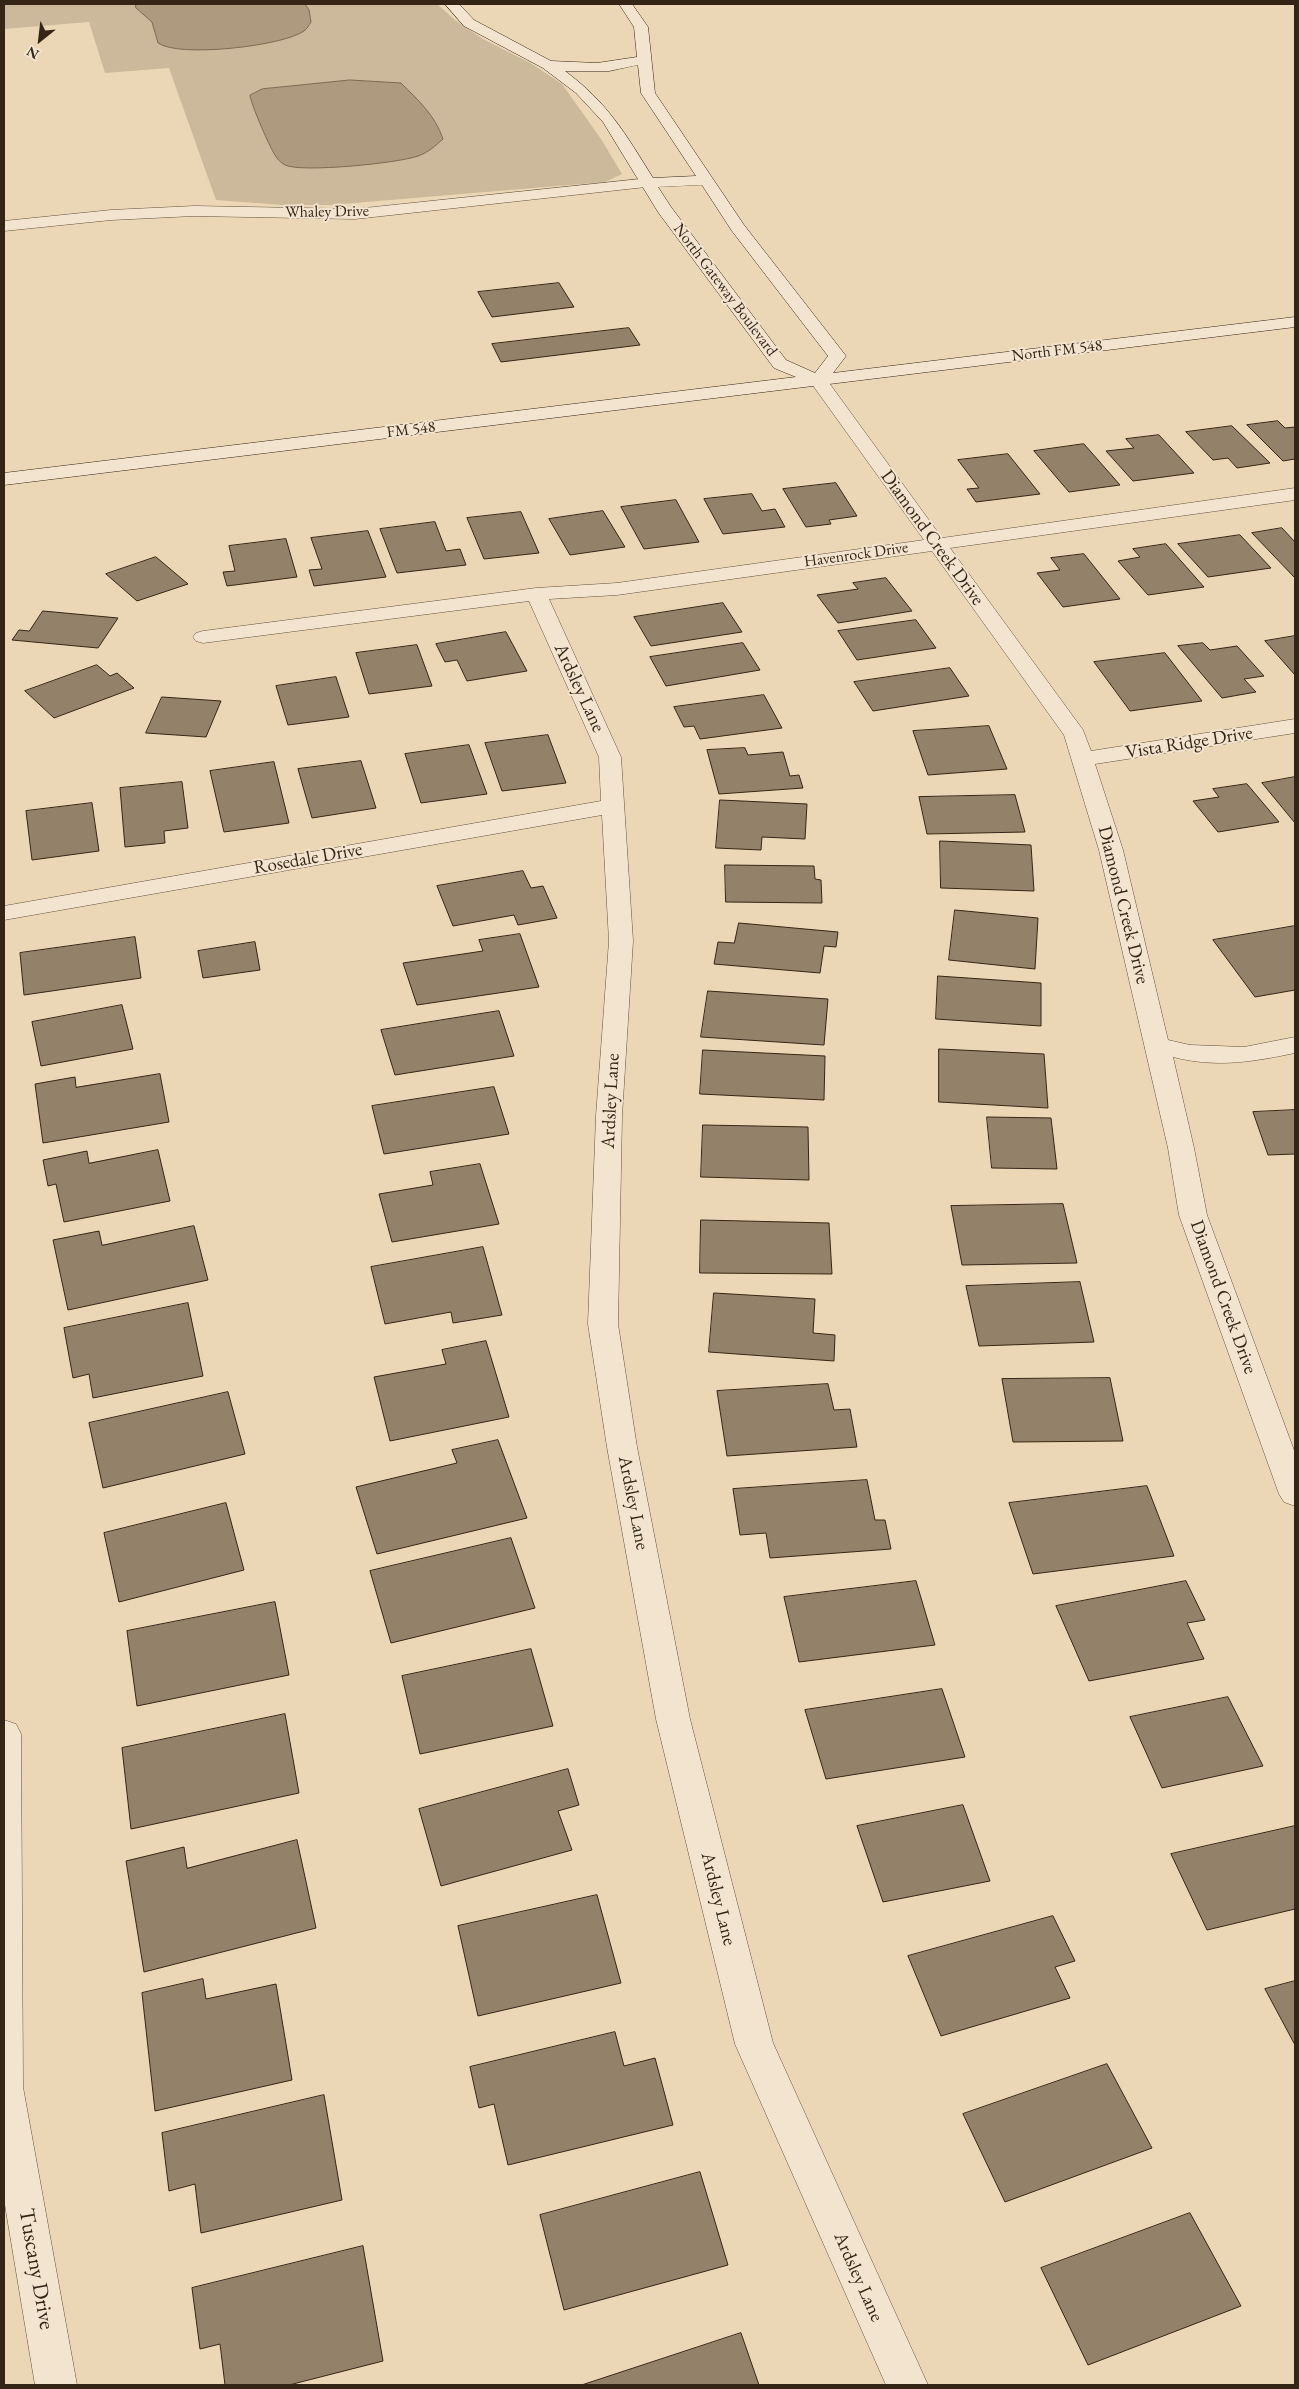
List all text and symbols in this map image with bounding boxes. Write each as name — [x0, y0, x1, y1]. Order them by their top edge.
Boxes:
north arrow — [15, 15, 65, 65]
text: N — [23, 43, 42, 64]
street label: Whaley Drive — [285, 202, 369, 222]
street label: North Gateway Boulevard — [669, 220, 781, 360]
street label: North FM 548 — [1011, 336, 1103, 366]
street label: FM 548 — [386, 417, 436, 443]
street label: Diamond Creek Drive — [875, 466, 989, 610]
street label: Havenrock Drive — [803, 538, 909, 572]
street label: Ardsley Lane — [548, 640, 610, 736]
street label: Vista Ridge Drive — [1124, 722, 1254, 764]
street label: Diamond Creek Drive — [1092, 824, 1154, 986]
street label: Rosedale Drive — [252, 838, 364, 880]
street label: Ardsley Lane — [597, 1053, 625, 1149]
street label: Diamond Creek Drive — [1185, 1217, 1261, 1377]
street label: Ardsley Lane — [613, 1454, 653, 1552]
street label: Ardsley Lane — [695, 1850, 741, 1948]
street label: Tuscany Drive — [12, 2206, 60, 2332]
street label: Ardsley Lane — [828, 2229, 888, 2325]

